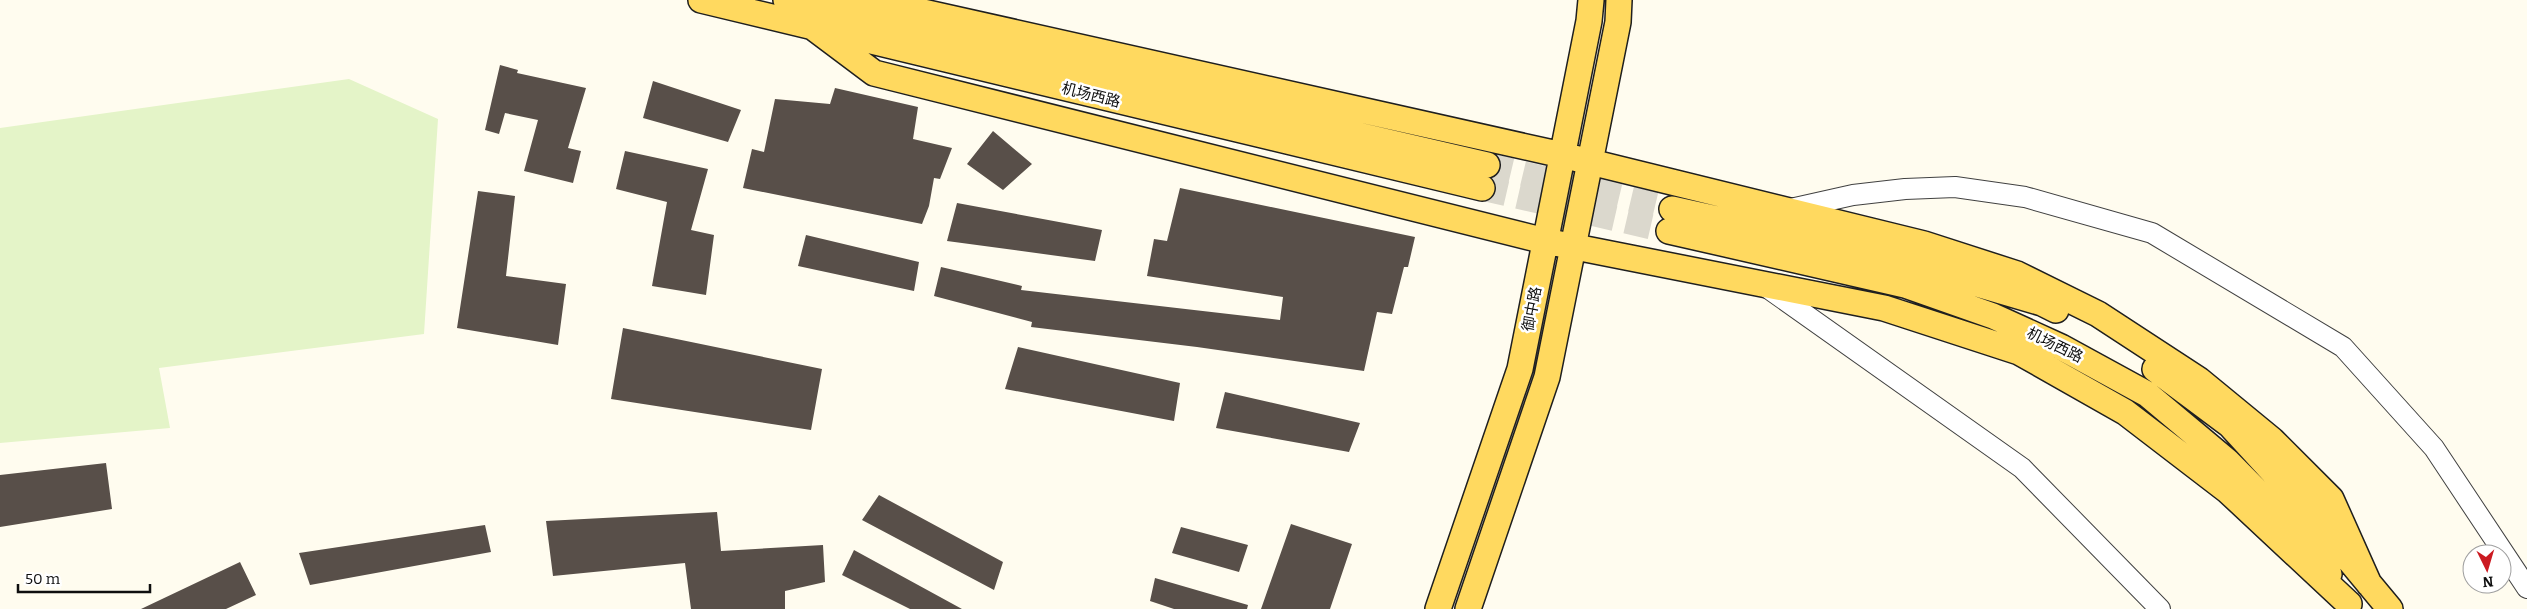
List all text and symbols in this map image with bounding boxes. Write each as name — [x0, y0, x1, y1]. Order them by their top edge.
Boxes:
street label: 机场西路 — [1060, 79, 1122, 111]
street label: 御中路 — [1519, 285, 1545, 333]
street label: 机场西路 — [2024, 324, 2086, 366]
north arrow — [2462, 544, 2512, 594]
scale bar — [18, 562, 150, 594]
text: 50 m — [25, 570, 61, 588]
text: N — [2482, 573, 2494, 590]

